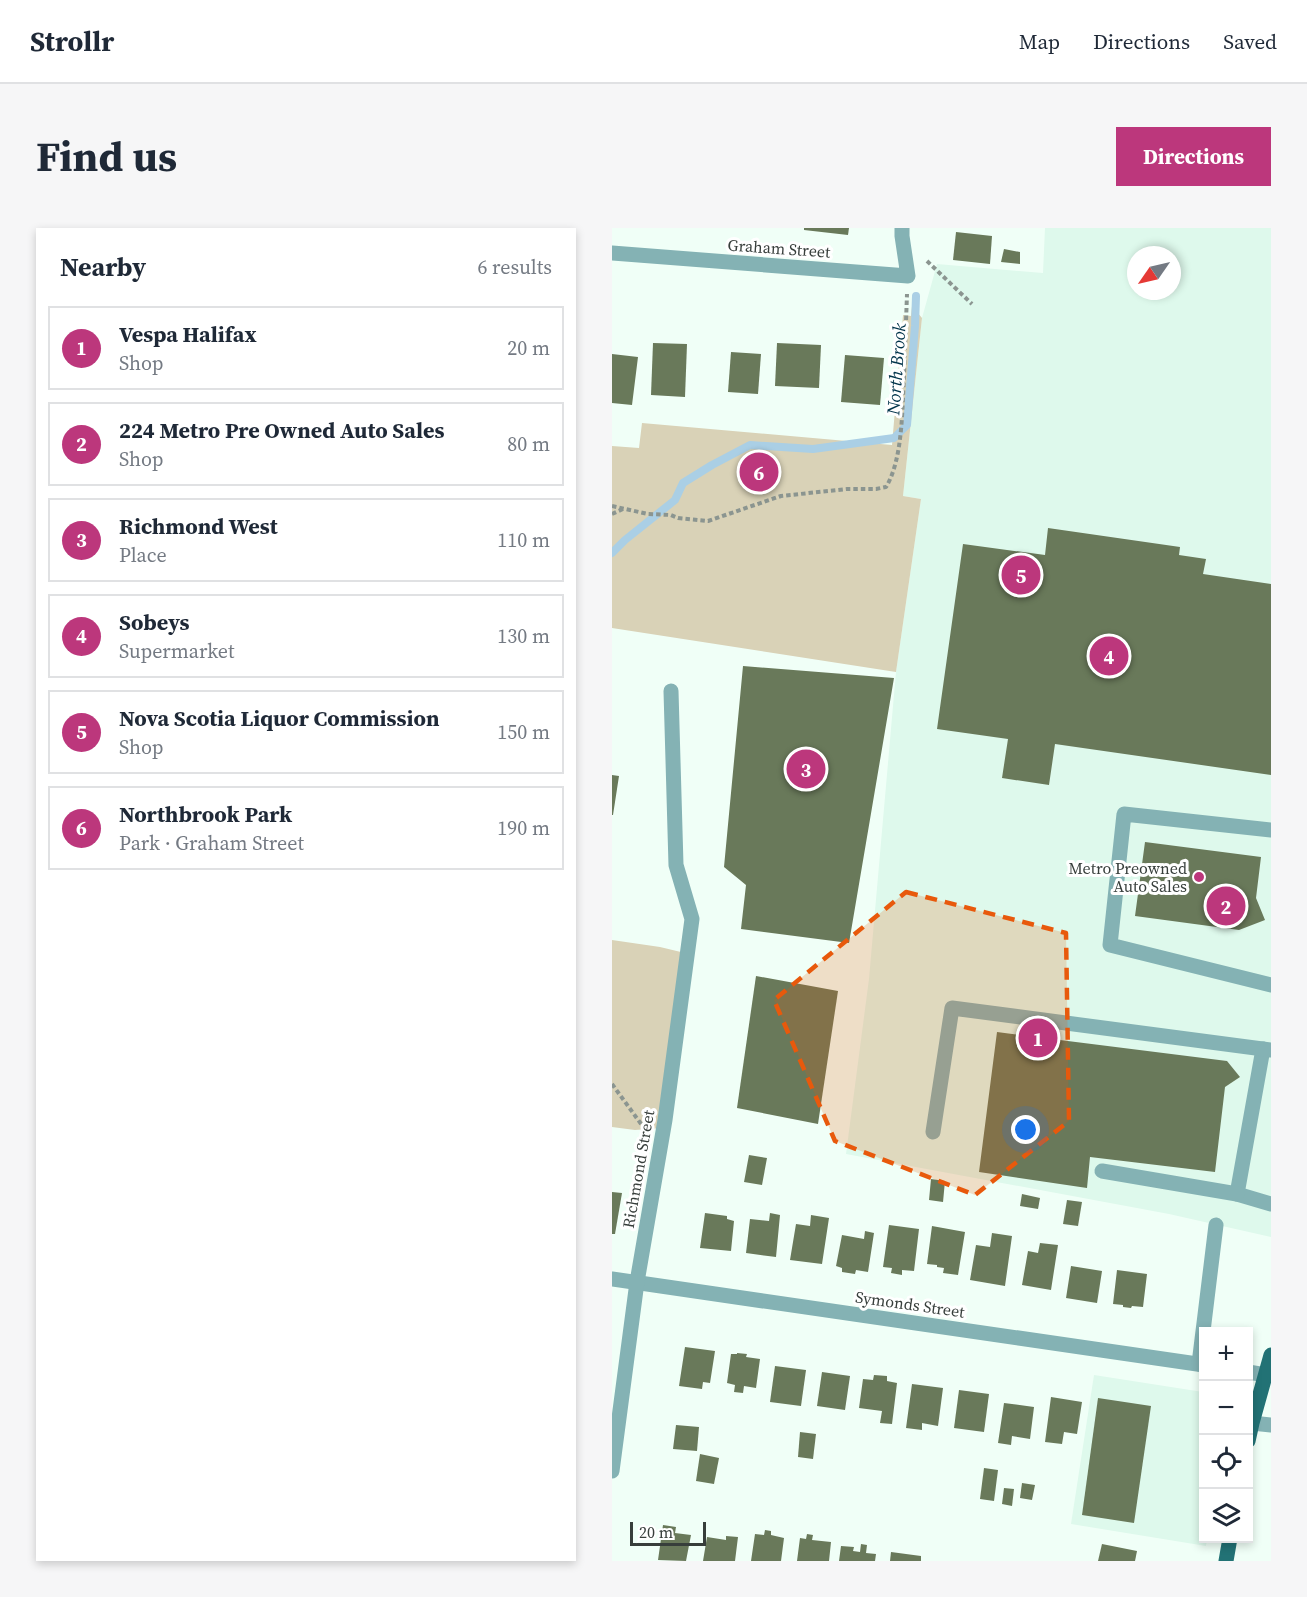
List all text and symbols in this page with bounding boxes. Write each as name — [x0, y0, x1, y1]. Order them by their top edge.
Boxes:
text: Strollr — [30, 22, 114, 60]
text: Map — [1019, 27, 1060, 56]
text: Directions — [1093, 27, 1190, 56]
text: Saved — [1223, 27, 1277, 56]
text: Find us — [36, 127, 177, 185]
button: Directions — [1116, 127, 1271, 186]
street label: Graham Street — [727, 233, 832, 263]
north arrow — [1127, 246, 1181, 300]
text: Nearby — [60, 249, 146, 285]
text: 6 results — [477, 253, 552, 281]
text: Vespa Halifax — [119, 319, 257, 349]
water label: North Brook — [880, 322, 912, 417]
text: 1 — [76, 334, 87, 362]
text: 20 m — [507, 334, 550, 362]
text: Shop — [119, 349, 164, 377]
text: 224 Metro Pre Owned Auto Sales — [119, 415, 445, 445]
text: 2 — [76, 430, 87, 458]
text: 80 m — [507, 430, 550, 458]
text: Shop — [119, 445, 164, 473]
pin: 6 — [740, 450, 778, 494]
text: Richmond West — [119, 511, 278, 541]
text: 3 — [76, 526, 87, 554]
text: 110 m — [497, 526, 550, 554]
text: Place — [119, 541, 167, 569]
pin: 5 — [1002, 552, 1040, 598]
text: Sobeys — [119, 607, 190, 637]
text: 4 — [76, 622, 87, 650]
text: 130 m — [497, 622, 550, 650]
pin: 4 — [1090, 634, 1128, 678]
text: Supermarket — [119, 637, 234, 665]
text: Nova Scotia Liquor Commission — [119, 703, 439, 733]
text: 5 — [76, 718, 87, 746]
text: 150 m — [497, 718, 550, 746]
text: Shop — [119, 733, 164, 761]
pin: 3 — [786, 746, 826, 792]
text: Northbrook Park — [119, 799, 292, 829]
text: 6 — [76, 814, 87, 842]
text: 190 m — [497, 814, 550, 842]
text: Park · Graham Street — [119, 829, 304, 857]
place label: Metro Preowned Auto Sales — [1068, 857, 1187, 897]
marker: Metro Preowned Auto Sales — [1192, 870, 1206, 884]
pin: 2 — [1206, 884, 1246, 928]
pin: 1 — [1018, 1016, 1058, 1060]
street label: Richmond Street — [617, 1107, 659, 1230]
your location — [1011, 1115, 1040, 1144]
street label: Symonds Street — [854, 1285, 967, 1323]
map controls — [1199, 1327, 1253, 1543]
button: + — [1199, 1327, 1253, 1381]
button: − — [1199, 1381, 1253, 1435]
button: locate — [1199, 1435, 1253, 1489]
button: layers — [1199, 1489, 1253, 1543]
scale bar — [630, 1519, 706, 1546]
text: 20 m — [639, 1521, 673, 1543]

